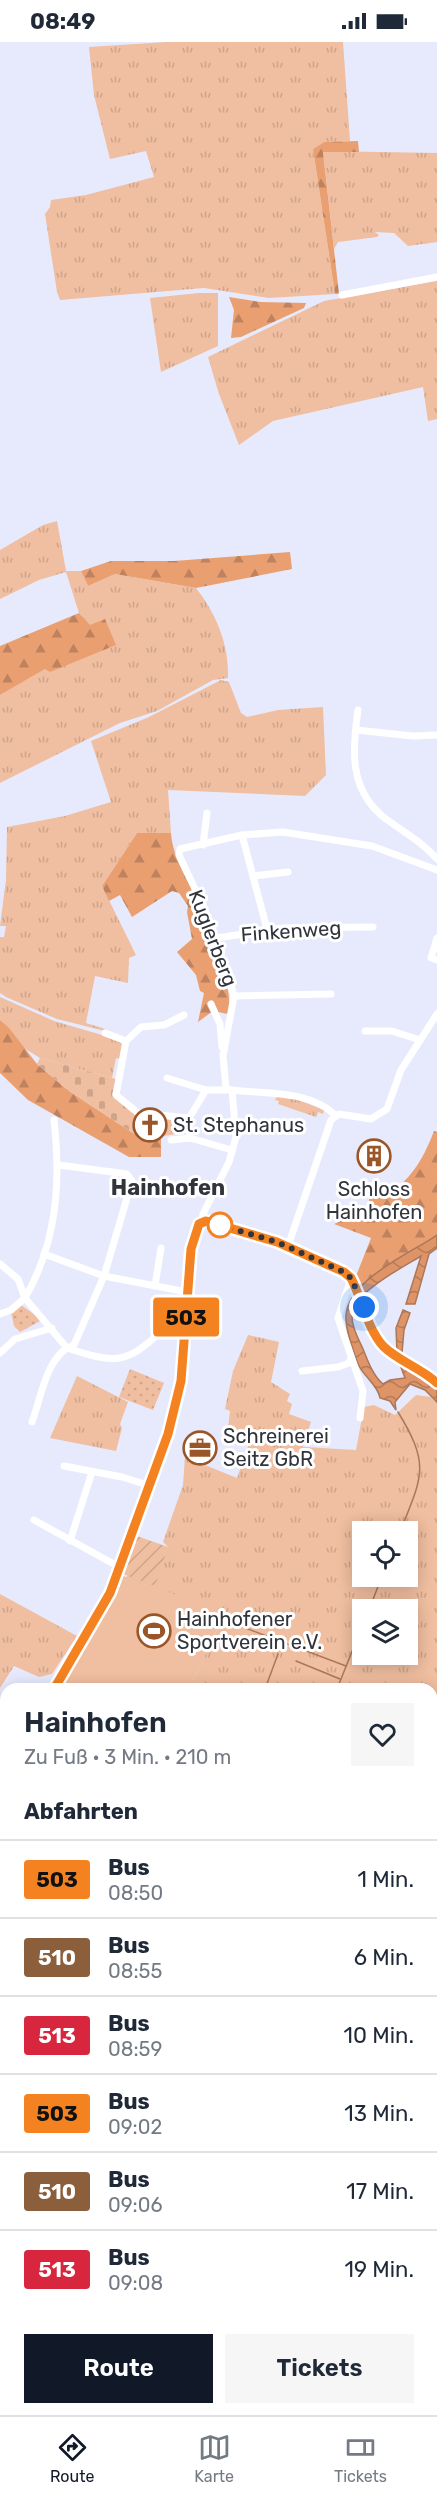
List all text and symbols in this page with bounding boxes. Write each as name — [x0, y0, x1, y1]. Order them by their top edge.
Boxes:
text: 08:49 — [30, 8, 95, 35]
street label: Kuglerberg — [184, 886, 242, 990]
street label: Finkenweg — [240, 916, 342, 946]
church icon: St. Stephanus — [132, 1107, 168, 1143]
place label: St. Stephanus — [173, 1113, 304, 1137]
building icon: Schloss Hainhofen — [356, 1138, 392, 1174]
district label: Hainhofen — [111, 1174, 225, 1201]
place label: Schloss Hainhofen — [326, 1177, 422, 1224]
unlabelled marker — [207, 1212, 233, 1238]
your location — [349, 1292, 379, 1322]
line badge: 503 — [152, 1298, 220, 1336]
text: 503 — [165, 1305, 207, 1330]
place label: Schreinerei Seitz GbR — [223, 1424, 329, 1471]
office icon: Schreinerei Seitz GbR — [182, 1430, 218, 1466]
map controls — [352, 1521, 418, 1665]
button: locate — [352, 1521, 418, 1587]
button: layers — [352, 1599, 418, 1665]
place label: Hainhofener Sportverein e.V. — [177, 1607, 322, 1654]
sports icon: Hainhofener Sportverein e.V. — [136, 1613, 172, 1649]
button: heart — [351, 1703, 414, 1766]
text: Hainhofen — [24, 1706, 167, 1739]
text: Zu Fuß · 3 Min. · 210 m — [24, 1745, 231, 1769]
text: Abfahrten — [24, 1798, 138, 1825]
text: Bus — [108, 1854, 150, 1881]
text: 1 Min. — [358, 1866, 414, 1893]
text: 503 — [36, 1867, 78, 1892]
text: 08:50 — [108, 1881, 163, 1905]
text: Bus — [108, 1932, 150, 1959]
text: 6 Min. — [354, 1944, 414, 1971]
text: 510 — [38, 1945, 76, 1970]
text: 08:55 — [108, 1959, 162, 1983]
text: Bus — [108, 2010, 150, 2037]
text: 10 Min. — [344, 2022, 414, 2049]
text: 513 — [38, 2023, 76, 2048]
text: 08:59 — [108, 2037, 162, 2061]
text: Bus — [108, 2088, 150, 2115]
text: 13 Min. — [344, 2100, 414, 2127]
text: 503 — [36, 2101, 78, 2126]
text: 09:02 — [108, 2115, 162, 2139]
text: Bus — [108, 2166, 150, 2193]
text: 17 Min. — [346, 2178, 414, 2205]
text: 510 — [38, 2179, 76, 2204]
text: 09:06 — [108, 2193, 162, 2217]
text: Bus — [108, 2244, 150, 2271]
text: 19 Min. — [344, 2256, 414, 2283]
text: 513 — [38, 2257, 76, 2282]
text: 09:08 — [108, 2271, 163, 2295]
button: Route — [24, 2334, 213, 2403]
button: Tickets — [225, 2334, 414, 2403]
tab: Route — [50, 2431, 94, 2486]
tab: Karte — [194, 2431, 234, 2486]
tab: Tickets — [334, 2431, 387, 2486]

